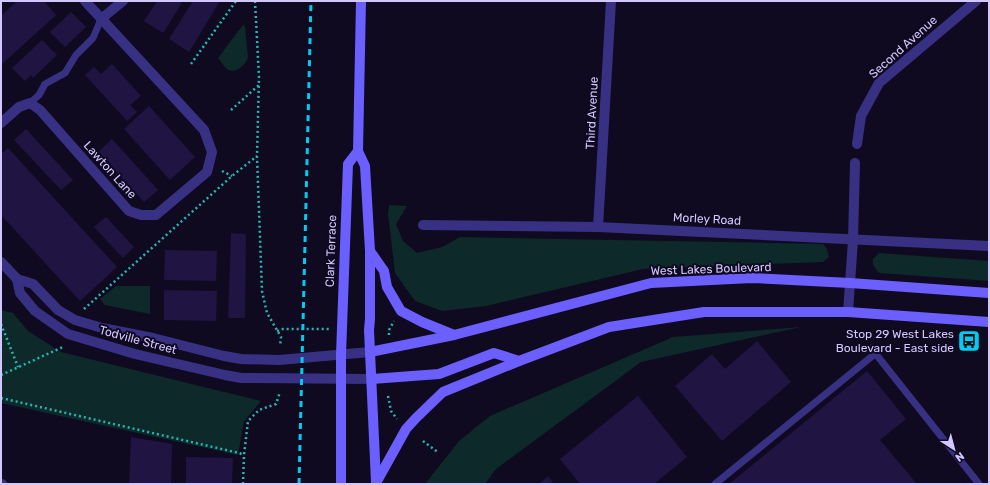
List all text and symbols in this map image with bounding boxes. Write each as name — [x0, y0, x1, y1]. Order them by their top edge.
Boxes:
street label: Second Avenue — [866, 13, 940, 81]
street label: Third Avenue — [583, 76, 601, 150]
street label: Lawton Lane — [81, 139, 140, 202]
street label: Morley Road — [673, 210, 741, 228]
street label: Clark Terrace — [323, 214, 339, 287]
street label: West Lakes Boulevard — [650, 260, 772, 278]
street label: Todville Street — [98, 323, 179, 357]
place label: Stop 29 West Lakes Boulevard - East side — [836, 327, 954, 355]
bus stop icon: Stop 29 West Lakes Boulevard - East side — [956, 328, 982, 354]
north arrow — [934, 429, 974, 469]
text: N — [952, 449, 967, 464]

